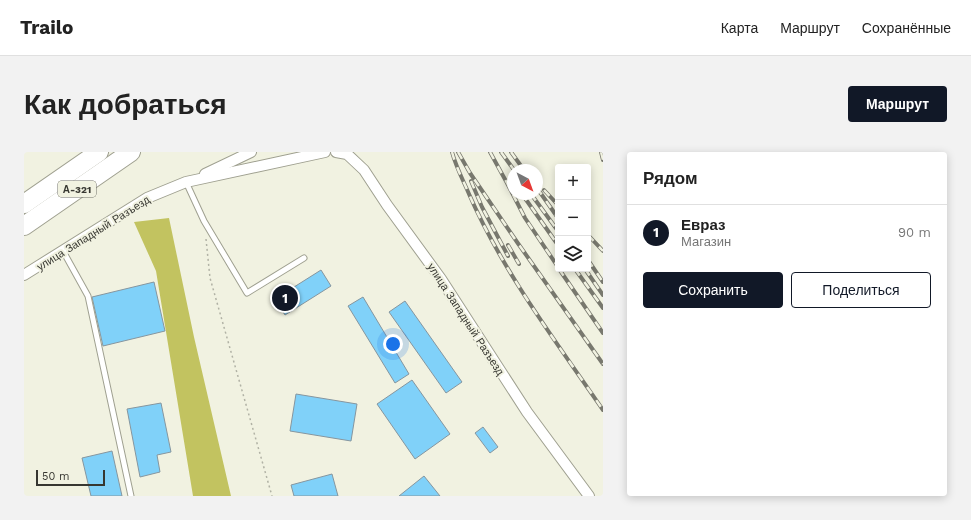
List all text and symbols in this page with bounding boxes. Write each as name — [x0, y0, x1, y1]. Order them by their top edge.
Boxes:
text: Trailo — [20, 16, 73, 39]
text: Карта — [721, 20, 758, 36]
text: Маршрут — [780, 20, 840, 36]
text: Сохранённые — [862, 20, 951, 36]
button: Маршрут — [848, 86, 947, 122]
text: Как добраться — [24, 88, 227, 121]
north arrow — [507, 164, 543, 200]
map controls — [555, 164, 591, 272]
button: + — [555, 164, 591, 200]
text: Рядом — [643, 168, 698, 188]
road number: А-321 — [58, 181, 96, 197]
street label: улица Западный Разъезд — [34, 193, 153, 274]
button: − — [555, 200, 591, 236]
text: Евраз — [681, 216, 725, 234]
text: 1 — [653, 225, 659, 240]
text: 90 m — [898, 225, 931, 240]
text: Магазин — [681, 234, 731, 249]
button: layers — [555, 236, 591, 272]
street label: улица Западный Разъезд — [424, 261, 507, 378]
button: Сохранить — [643, 272, 783, 308]
button: Поделиться — [791, 272, 931, 308]
pin: 1 — [272, 283, 298, 313]
your location — [383, 334, 403, 354]
scale bar — [36, 468, 105, 487]
text: 50 m — [42, 470, 69, 483]

